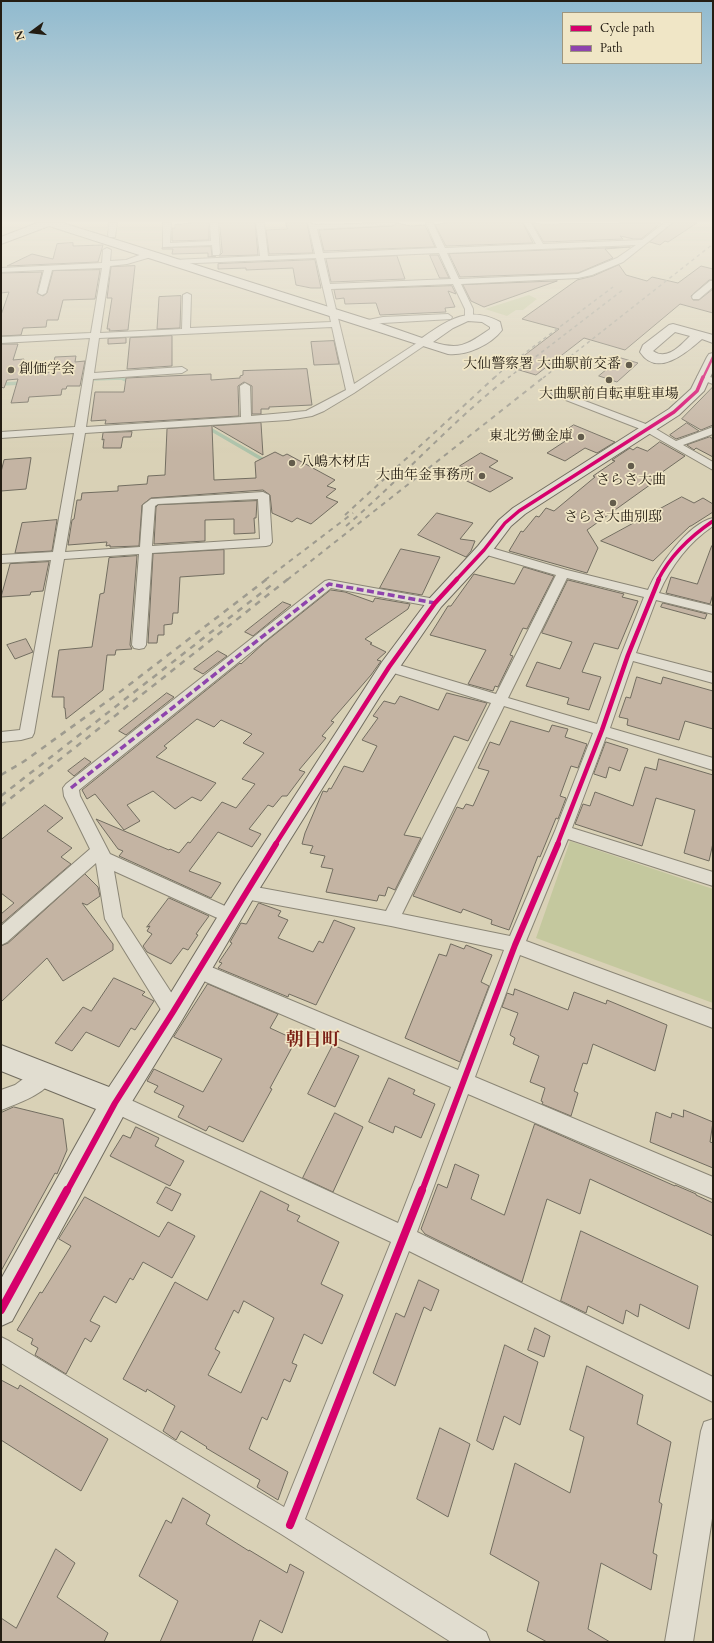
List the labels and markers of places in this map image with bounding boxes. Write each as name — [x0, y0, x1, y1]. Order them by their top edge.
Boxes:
place label: 大仙警察署 大曲駅前交番 — [463, 357, 621, 373]
marker: 大仙警察署 大曲駅前交番 — [624, 360, 634, 370]
place label: 創価学会 — [19, 362, 75, 378]
marker: 創価学会 — [6, 365, 16, 375]
marker: 大曲駅前自転車駐車場 — [604, 375, 614, 385]
place label: 大曲駅前自転車駐車場 — [539, 387, 679, 403]
place label: 東北労働金庫 — [489, 429, 573, 445]
marker: 東北労働金庫 — [576, 432, 586, 442]
place label: 八嶋木材店 — [300, 455, 370, 471]
marker: 八嶋木材店 — [287, 458, 297, 468]
marker: さらさ大曲 — [626, 461, 636, 471]
place label: 大曲年金事務所 — [376, 468, 474, 484]
marker: 大曲年金事務所 — [477, 471, 487, 481]
place label: さらさ大曲 — [596, 473, 666, 489]
marker: さらさ大曲別邸 — [608, 498, 618, 508]
place label: さらさ大曲別邸 — [564, 510, 662, 526]

